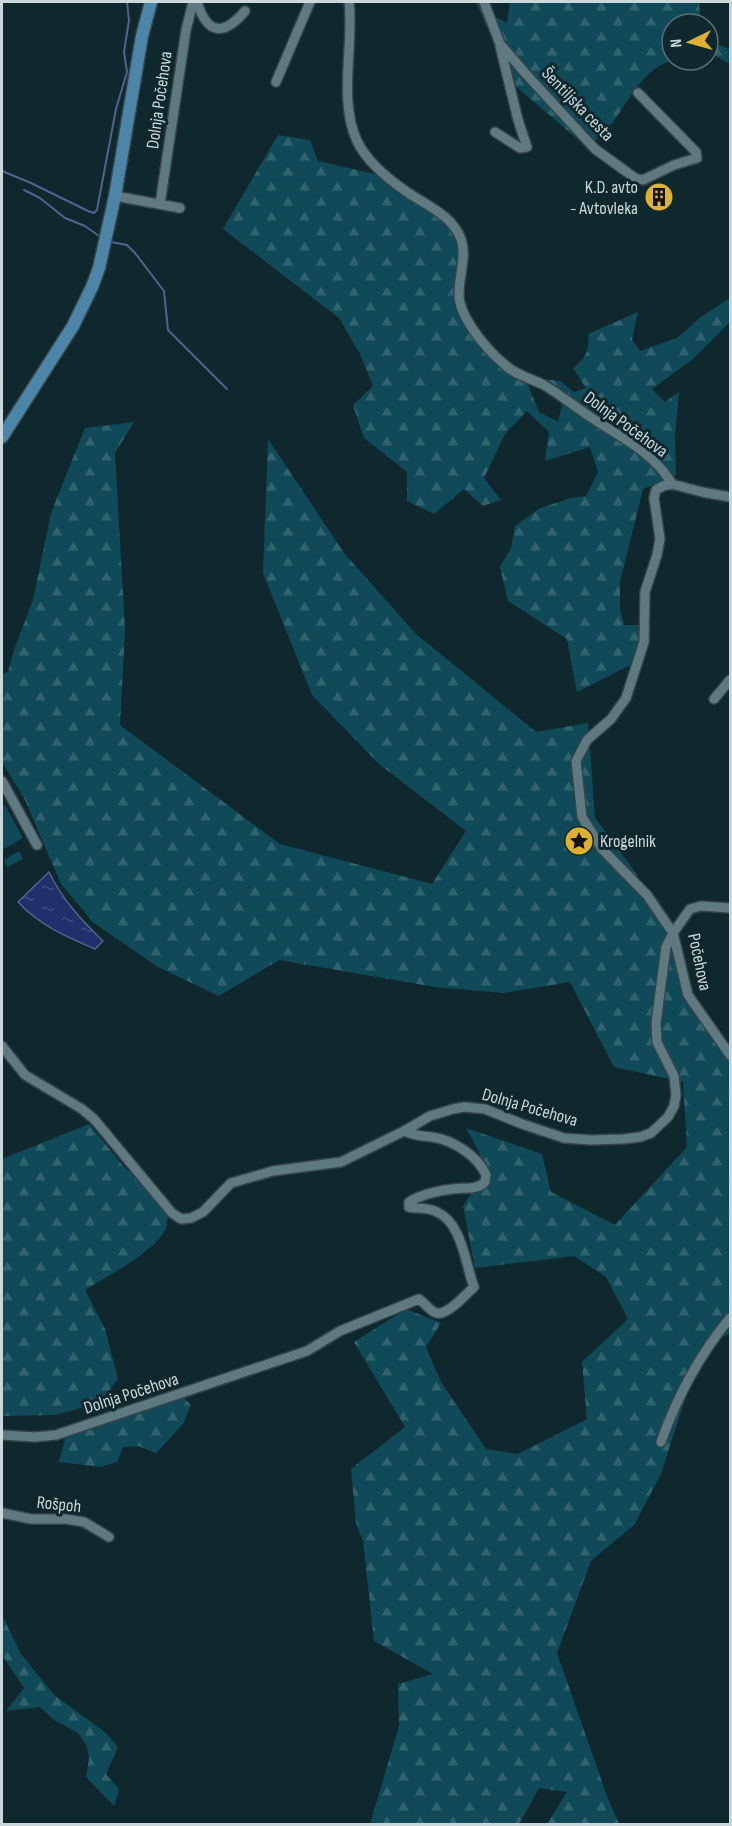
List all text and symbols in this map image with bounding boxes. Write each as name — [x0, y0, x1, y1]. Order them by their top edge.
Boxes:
north arrow — [660, 12, 720, 72]
text: N — [667, 38, 686, 48]
street label: Dolnja Počehova — [142, 50, 177, 150]
street label: Šentiljska cesta — [537, 63, 618, 146]
place label: K.D. avto - Avtovleka — [570, 177, 638, 219]
building icon: K.D. avto - Avtovleka — [643, 181, 675, 213]
street label: Dolnja Počehova — [580, 387, 672, 462]
place icon: Krogelnik — [563, 825, 595, 857]
place label: Krogelnik — [600, 831, 656, 852]
street label: Počehova — [683, 932, 716, 993]
street label: Dolnja Počehova — [480, 1084, 580, 1131]
street label: Dolnja Počehova — [81, 1368, 181, 1419]
street label: Rošpoh — [36, 1492, 82, 1517]

